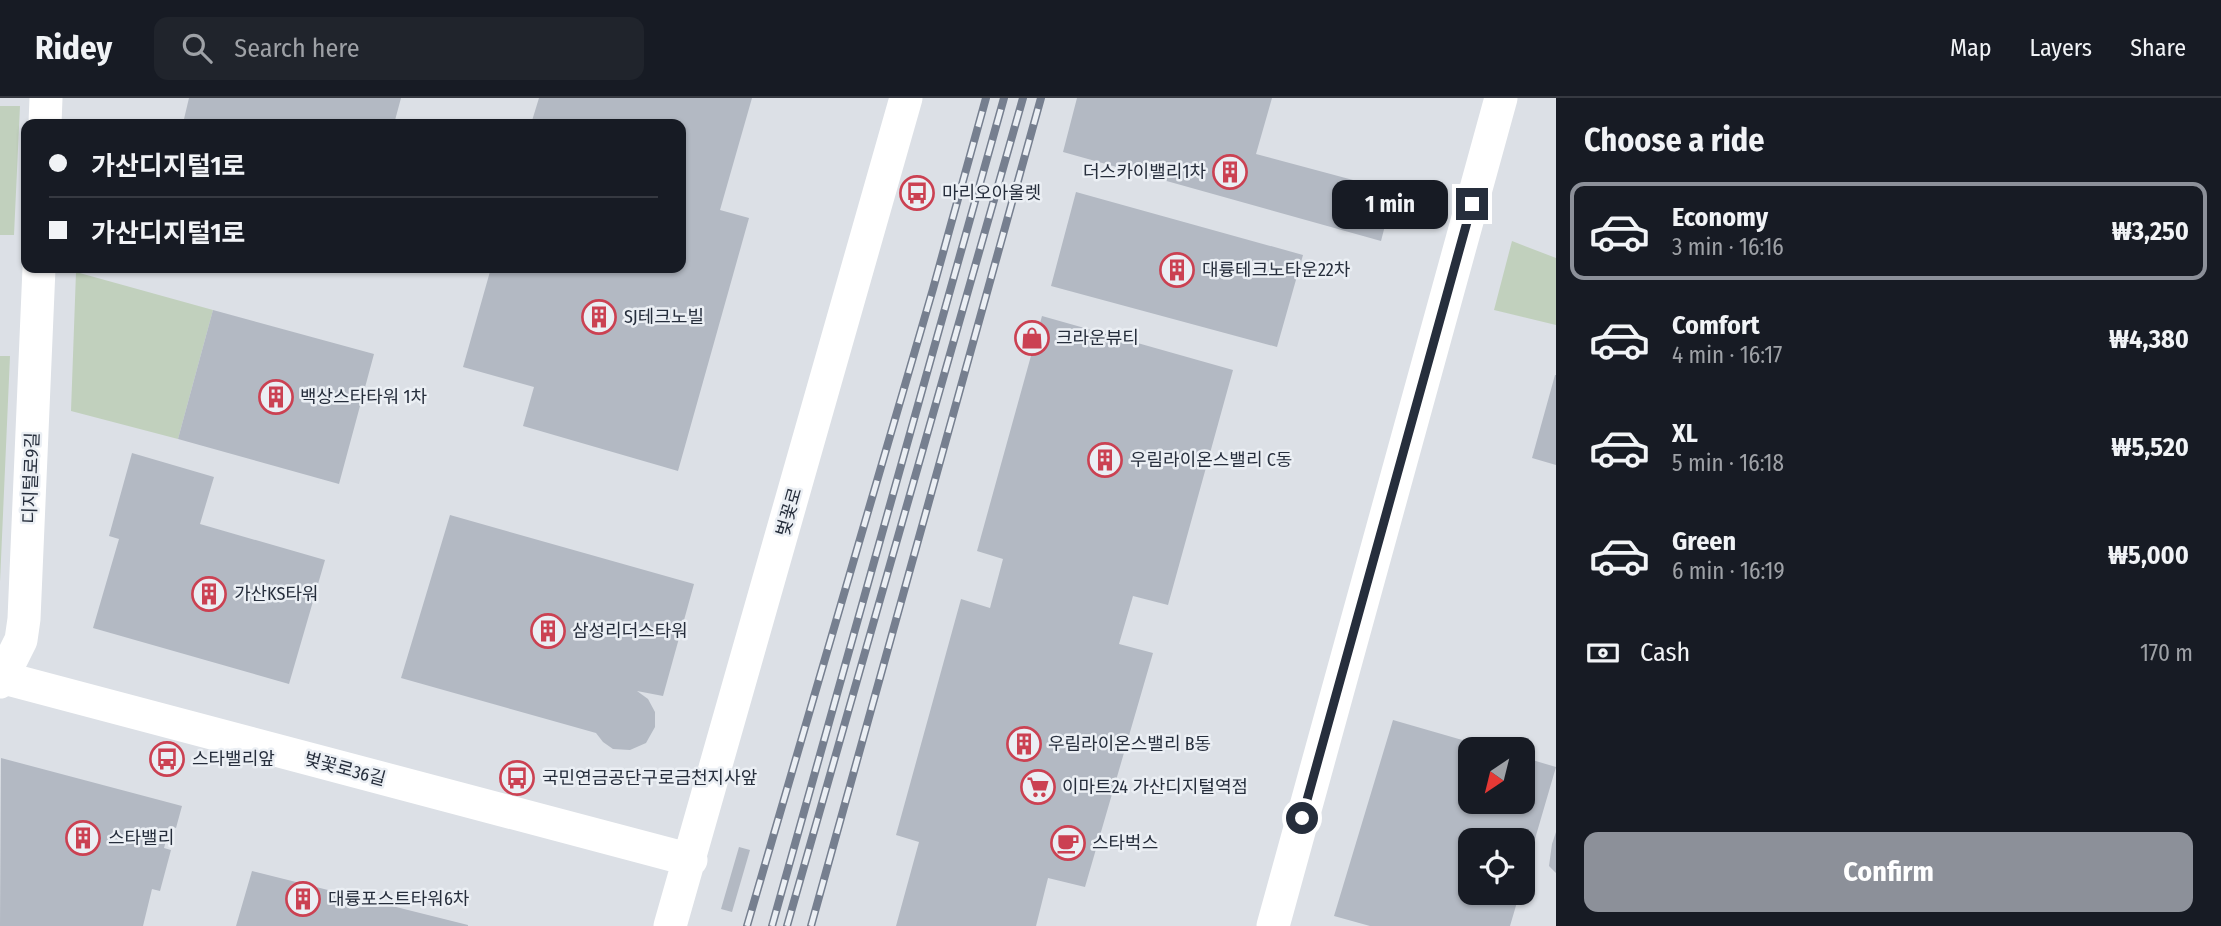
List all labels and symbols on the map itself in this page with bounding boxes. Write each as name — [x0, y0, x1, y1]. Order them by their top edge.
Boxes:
building icon: 더스카이밸리1차 — [1211, 153, 1249, 191]
place label: 더스카이밸리1차 — [1083, 161, 1206, 183]
bus stop icon: 마리오아울렛 — [898, 174, 936, 212]
callout: 1 min — [1332, 180, 1448, 228]
place label: 마리오아울렛 — [942, 182, 1041, 204]
route end — [1456, 188, 1488, 220]
building icon: 대륭테크노타운22차 — [1158, 251, 1196, 289]
place label: 대륭테크노타운22차 — [1202, 259, 1351, 281]
building icon: SJ테크노빌 — [580, 298, 618, 336]
place label: SJ테크노빌 — [624, 306, 704, 328]
shop icon: 크라운뷰티 — [1013, 319, 1051, 357]
place label: 크라운뷰티 — [1056, 327, 1139, 349]
building icon: 백상스타타워 1차 — [257, 378, 295, 416]
place label: 백상스타타워 1차 — [300, 386, 428, 408]
street label: 디지털로9길 — [18, 432, 44, 524]
building icon: 우림라이온스밸리 C동 — [1086, 441, 1124, 479]
place label: 우림라이온스밸리 C동 — [1130, 449, 1292, 471]
street label: 벚꽃로 — [772, 485, 806, 539]
building icon: 가산KS타워 — [190, 575, 228, 613]
place label: 가산KS타워 — [234, 583, 319, 605]
building icon: 삼성리더스타워 — [529, 612, 567, 650]
place label: 삼성리더스타워 — [572, 620, 688, 642]
building icon: 우림라이온스밸리 B동 — [1005, 725, 1043, 763]
place label: 우림라이온스밸리 B동 — [1048, 733, 1211, 755]
north arrow — [1458, 737, 1535, 814]
bus stop icon: 스타밸리앞 — [148, 740, 186, 778]
place label: 스타밸리앞 — [192, 748, 275, 770]
street label: 벚꽃로36길 — [302, 748, 388, 790]
bus stop icon: 국민연금공단구로금천지사앞 — [498, 759, 536, 797]
place label: 국민연금공단구로금천지사앞 — [542, 767, 757, 789]
supermarket icon: 이마트24 가산디지털역점 — [1019, 768, 1057, 806]
place label: 이마트24 가산디지털역점 — [1062, 776, 1248, 798]
route start — [1286, 802, 1318, 834]
building icon: 스타밸리 — [64, 819, 102, 857]
cafe icon: 스타벅스 — [1049, 824, 1087, 862]
place label: 스타밸리 — [108, 827, 174, 849]
place label: 스타벅스 — [1092, 832, 1158, 854]
building icon: 대륭포스트타워6차 — [284, 880, 322, 918]
place label: 대륭포스트타워6차 — [328, 888, 470, 910]

